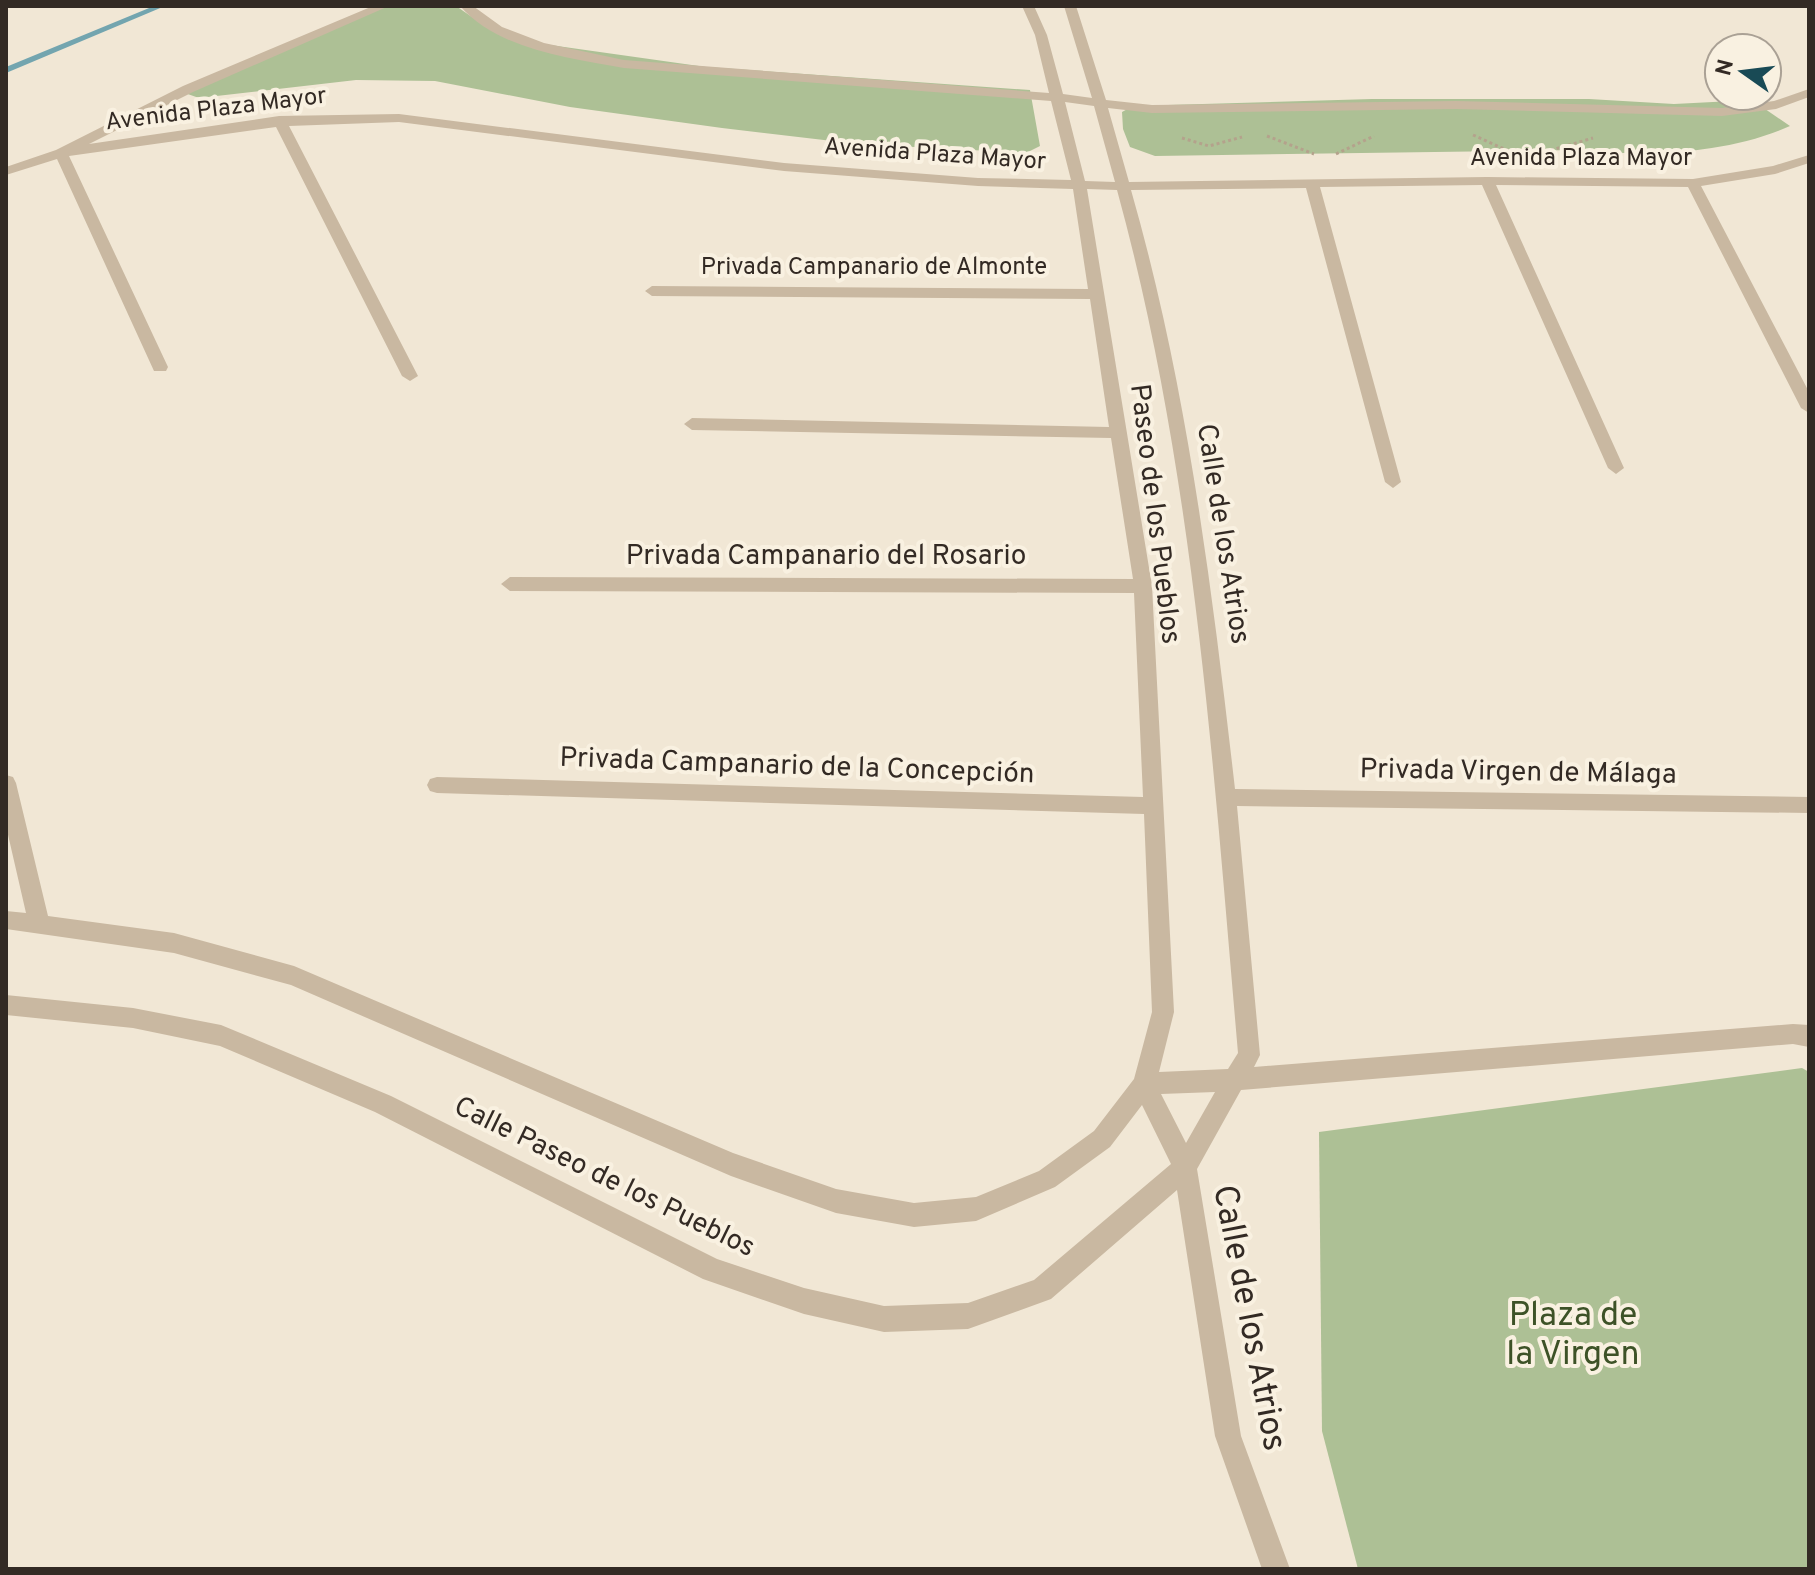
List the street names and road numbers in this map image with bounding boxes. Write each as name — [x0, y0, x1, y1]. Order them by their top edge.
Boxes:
street label: Avenida Plaza Mayor — [104, 82, 328, 138]
street label: Avenida Plaza Mayor — [823, 132, 1047, 178]
street label: Avenida Plaza Mayor — [1470, 144, 1692, 174]
street label: Privada Campanario de Almonte — [701, 253, 1047, 283]
street label: Paseo de los Pueblos — [1120, 382, 1188, 646]
street label: Calle de los Atrios — [1187, 421, 1257, 647]
street label: Privada Campanario del Rosario — [626, 539, 1026, 575]
street label: Privada Campanario de la Concepción — [559, 741, 1035, 793]
street label: Privada Virgen de Málaga — [1359, 752, 1677, 794]
street label: Calle Paseo de los Pueblos — [447, 1089, 761, 1267]
street label: Calle de los Atrios — [1201, 1181, 1295, 1455]

